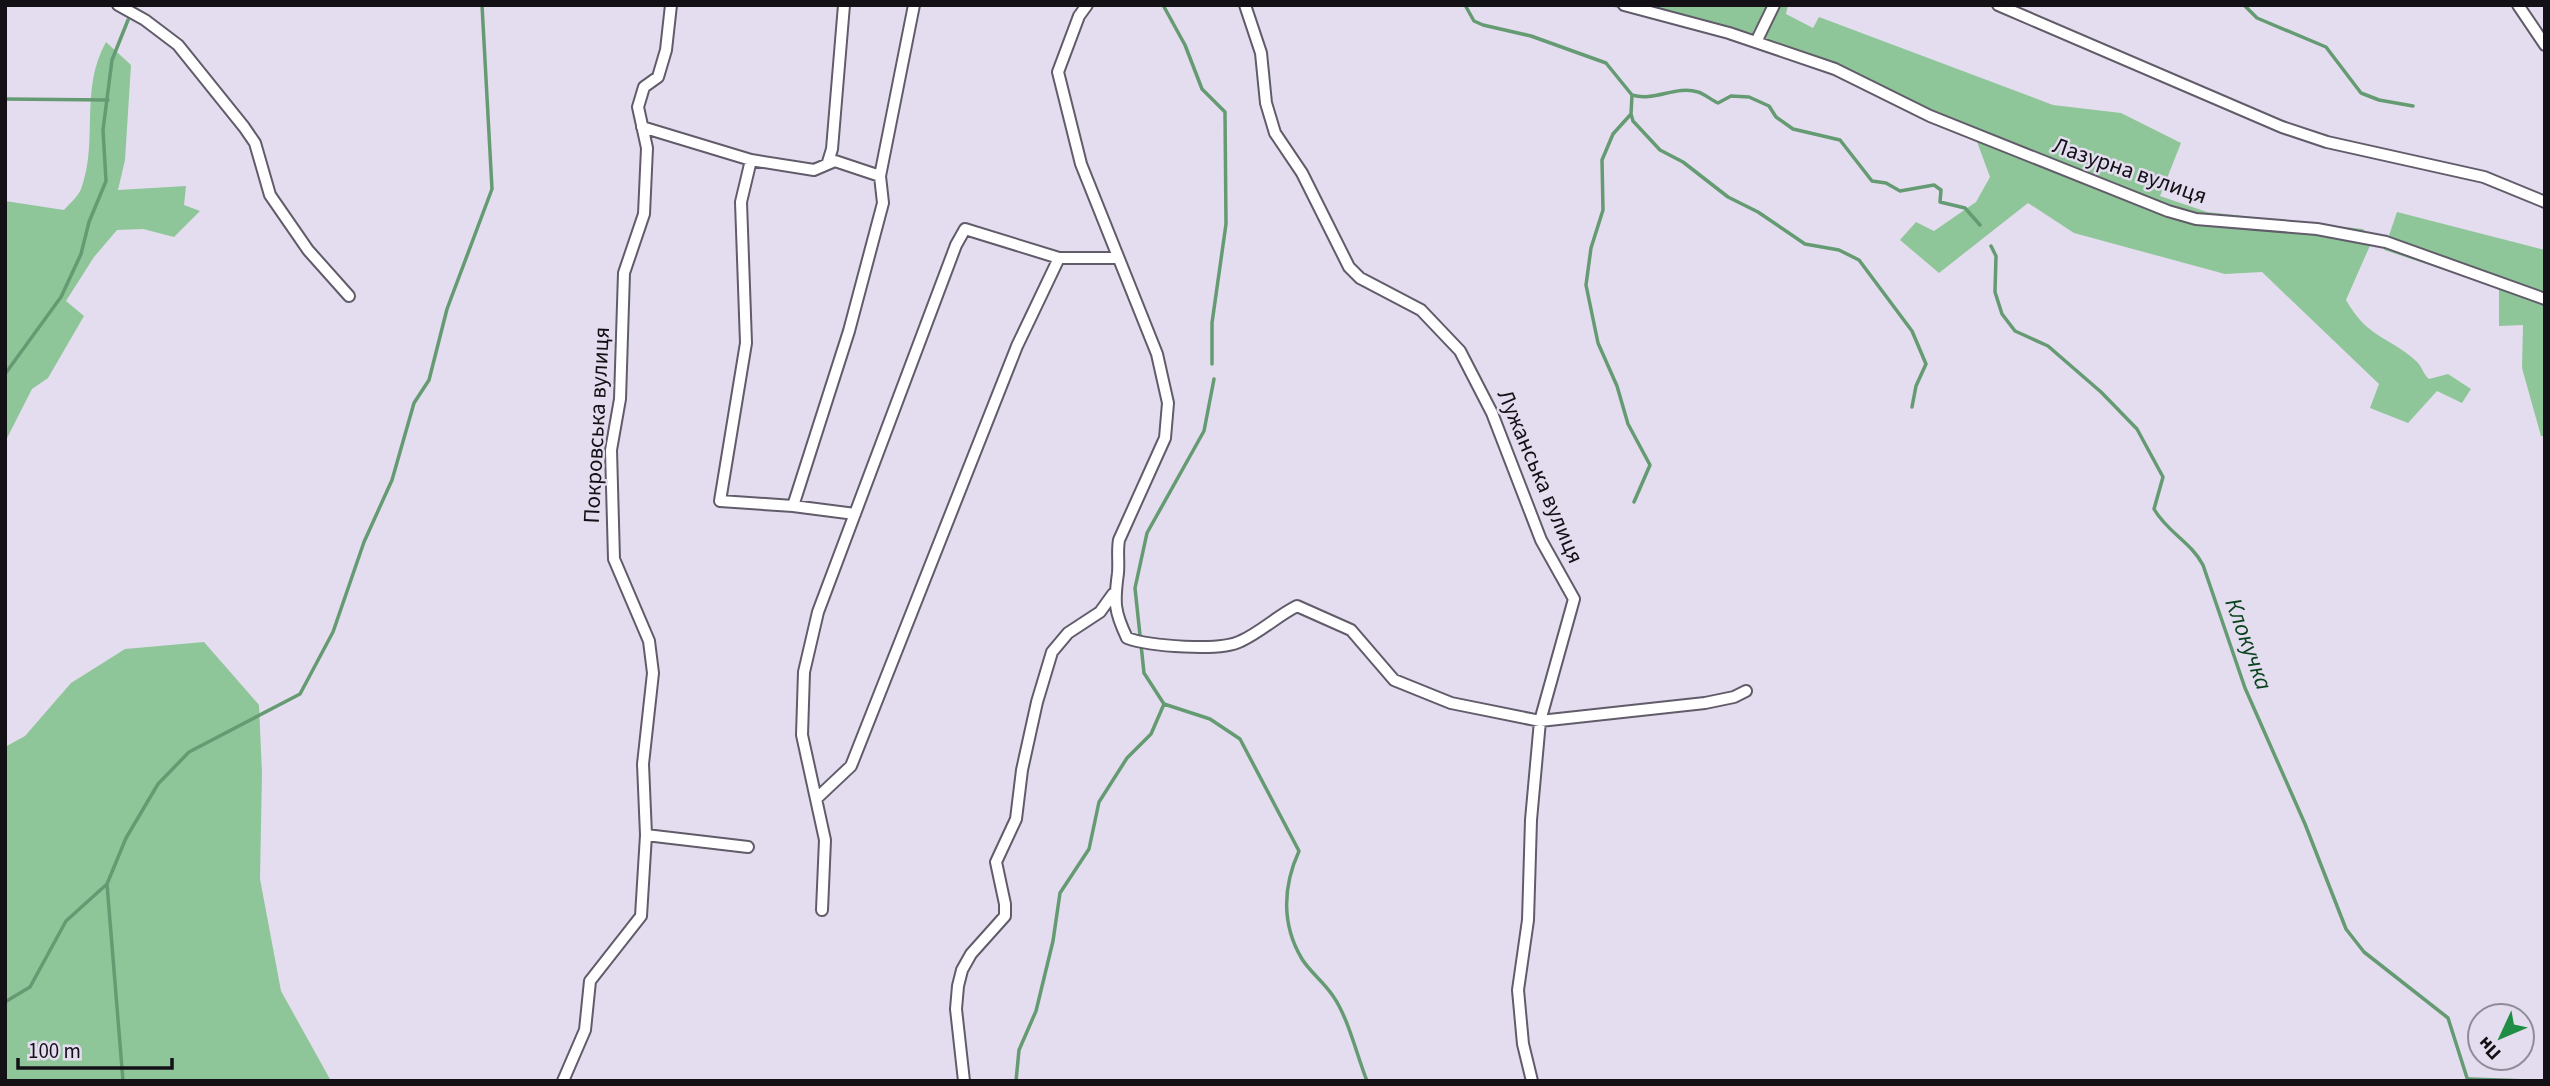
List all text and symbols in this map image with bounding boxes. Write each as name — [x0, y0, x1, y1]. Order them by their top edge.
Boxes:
street label: Лазурна вулиця — [2048, 129, 2211, 212]
street label: Покровська вулиця — [575, 326, 618, 524]
street label: Лужанська вулиця — [1489, 384, 1592, 568]
water label: Клокучка — [2216, 593, 2281, 695]
north arrow — [2466, 1002, 2536, 1072]
scale bar — [18, 1026, 172, 1070]
text: Пн — [2472, 1030, 2508, 1066]
text: 100 m — [28, 1036, 81, 1066]

